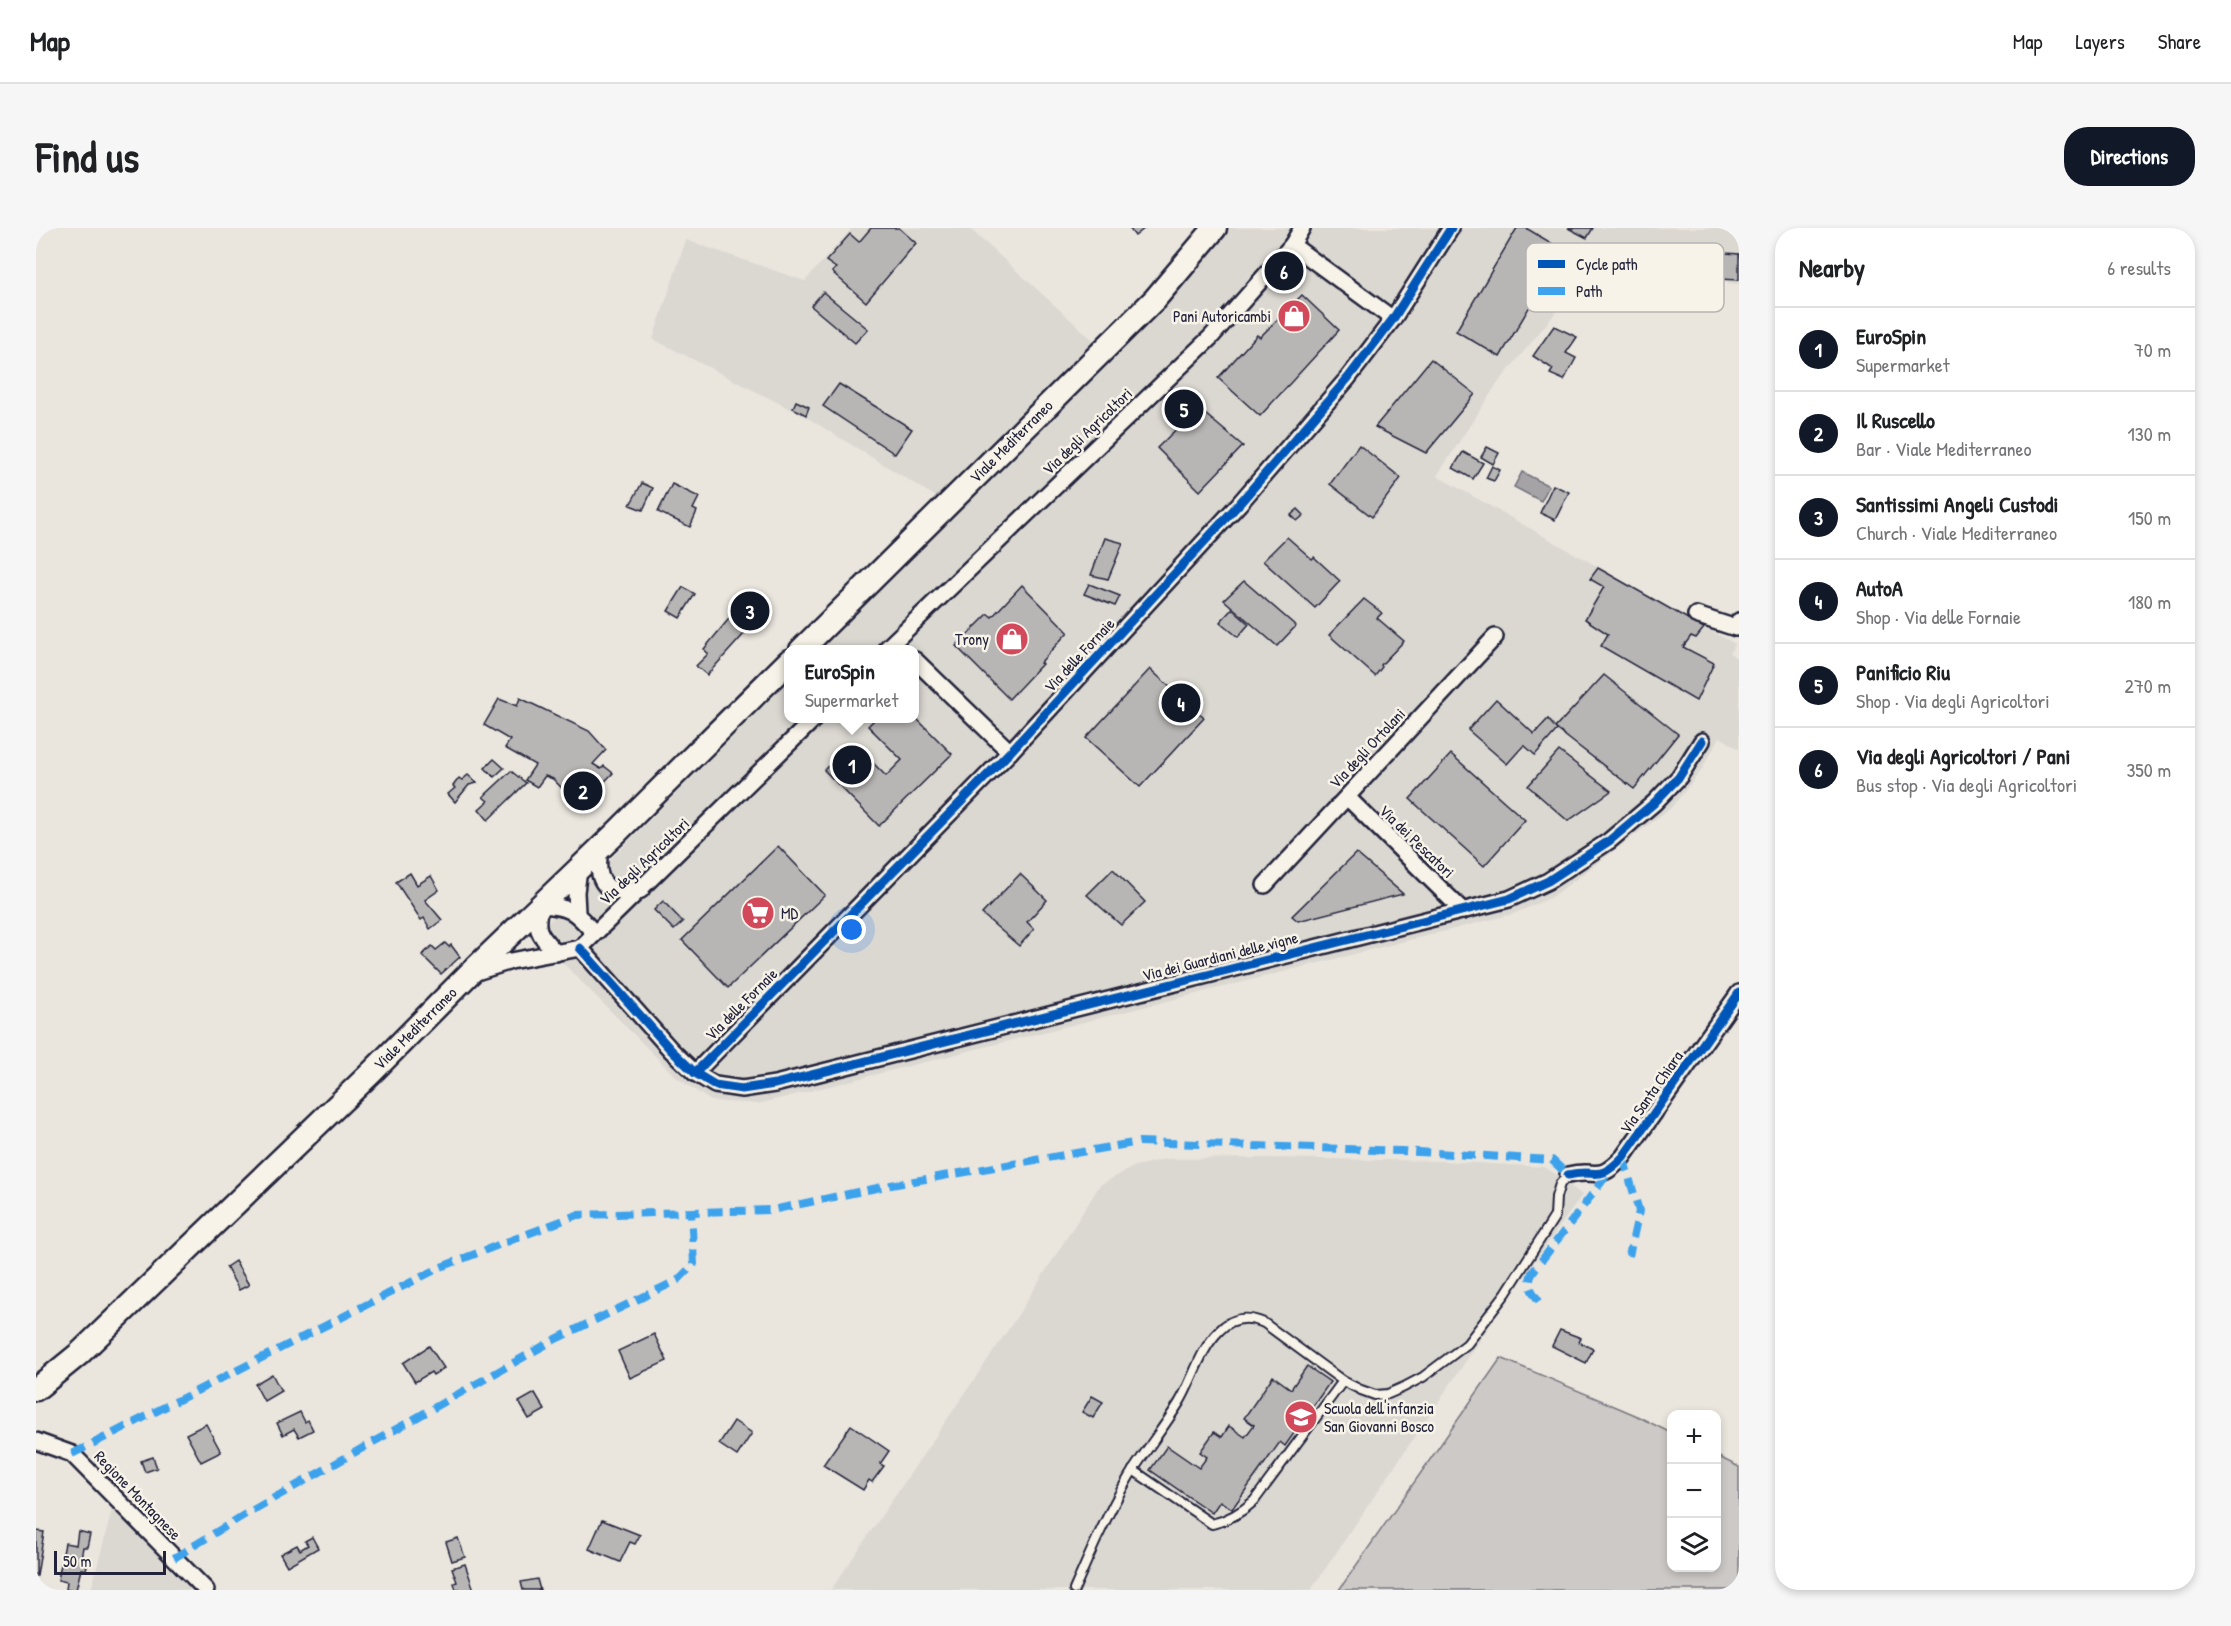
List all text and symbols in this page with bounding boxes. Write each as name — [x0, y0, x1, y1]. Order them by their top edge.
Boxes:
text: Map — [30, 22, 70, 60]
text: Map — [2013, 27, 2042, 56]
text: Layers — [2075, 27, 2125, 56]
text: Share — [2158, 27, 2201, 56]
button: Directions — [2064, 127, 2195, 186]
text: Find us — [36, 128, 139, 185]
legend — [1526, 243, 1724, 312]
pin: 6 — [1264, 248, 1304, 294]
text: Nearby — [1799, 250, 1865, 285]
text: Cycle path — [1576, 253, 1638, 275]
text: 6 results — [2107, 254, 2171, 281]
text: Path — [1576, 280, 1602, 302]
shop icon: Pani Autoricambi — [1276, 298, 1312, 334]
place label: Pani Autoricambi — [1173, 305, 1271, 327]
text: EuroSpin — [1856, 321, 1926, 351]
text: 1 — [1815, 336, 1822, 363]
text: 70 m — [2134, 336, 2171, 363]
text: Supermarket — [1856, 351, 1950, 378]
street label: Via degli Agricoltori — [1037, 382, 1137, 480]
pin: 5 — [1164, 386, 1204, 432]
street label: Viale Mediterraneo — [965, 394, 1058, 487]
text: Il Ruscello — [1856, 405, 1935, 435]
text: 2 — [1814, 420, 1823, 447]
text: 130 m — [2128, 420, 2171, 447]
text: Bar · Viale Mediterraneo — [1856, 435, 2032, 462]
text: Santissimi Angeli Custodi — [1856, 489, 2058, 519]
text: 3 — [1814, 504, 1823, 531]
text: 150 m — [2128, 504, 2171, 531]
text: Church · Viale Mediterraneo — [1856, 519, 2057, 546]
text: AutoA — [1856, 573, 1903, 603]
pin: 3 — [730, 588, 770, 634]
text: 4 — [1815, 588, 1822, 615]
text: 180 m — [2128, 588, 2171, 615]
text: Shop · Via delle Fornaie — [1856, 603, 2021, 630]
street label: Via delle Fornaie — [1039, 613, 1120, 697]
shop icon: Trony — [994, 621, 1030, 657]
place label: Trony — [955, 628, 989, 650]
popup — [784, 645, 919, 723]
text: EuroSpin — [805, 656, 875, 686]
text: Panificio Riu — [1856, 657, 1950, 687]
text: 5 — [1814, 672, 1823, 699]
text: 270 m — [2125, 672, 2171, 699]
pin: 4 — [1162, 680, 1200, 726]
text: Supermarket — [805, 686, 898, 713]
text: Shop · Via degli Agricoltori — [1856, 687, 2050, 714]
street label: Via degli Ortolani — [1324, 703, 1410, 793]
text: Via degli Agricoltori / Pani — [1856, 741, 2070, 771]
pin: 1 — [832, 742, 872, 788]
text: 6 — [1815, 756, 1822, 783]
text: 350 m — [2126, 756, 2171, 783]
pin: 2 — [564, 768, 602, 814]
text: Bus stop · Via degli Agricoltori — [1856, 771, 2077, 798]
street label: Via dei Pescatori — [1375, 799, 1459, 883]
street label: Via degli Agricoltori — [594, 812, 694, 910]
supermarket icon: MD — [740, 895, 776, 931]
place label: MD — [781, 902, 799, 924]
your location — [837, 915, 866, 944]
street label: Via dei Guardiani delle vigne — [1140, 926, 1301, 986]
street label: Via delle Fornaie — [700, 962, 783, 1045]
street label: Viale Mediterraneo — [369, 981, 462, 1074]
street label: Via Santa Chiara — [1614, 1046, 1688, 1138]
place label: Scuola dell'infanzia San Giovanni Bosco — [1324, 1397, 1435, 1437]
school or university icon: Scuola dell'infanzia San Giovanni Bosco — [1283, 1399, 1319, 1435]
map controls — [1667, 1410, 1721, 1572]
button: + — [1667, 1410, 1721, 1464]
street label: Regione Montagnese — [90, 1446, 187, 1545]
button: − — [1667, 1464, 1721, 1518]
button: layers — [1667, 1518, 1721, 1572]
scale bar — [54, 1548, 166, 1576]
text: 50 m — [63, 1550, 92, 1572]

